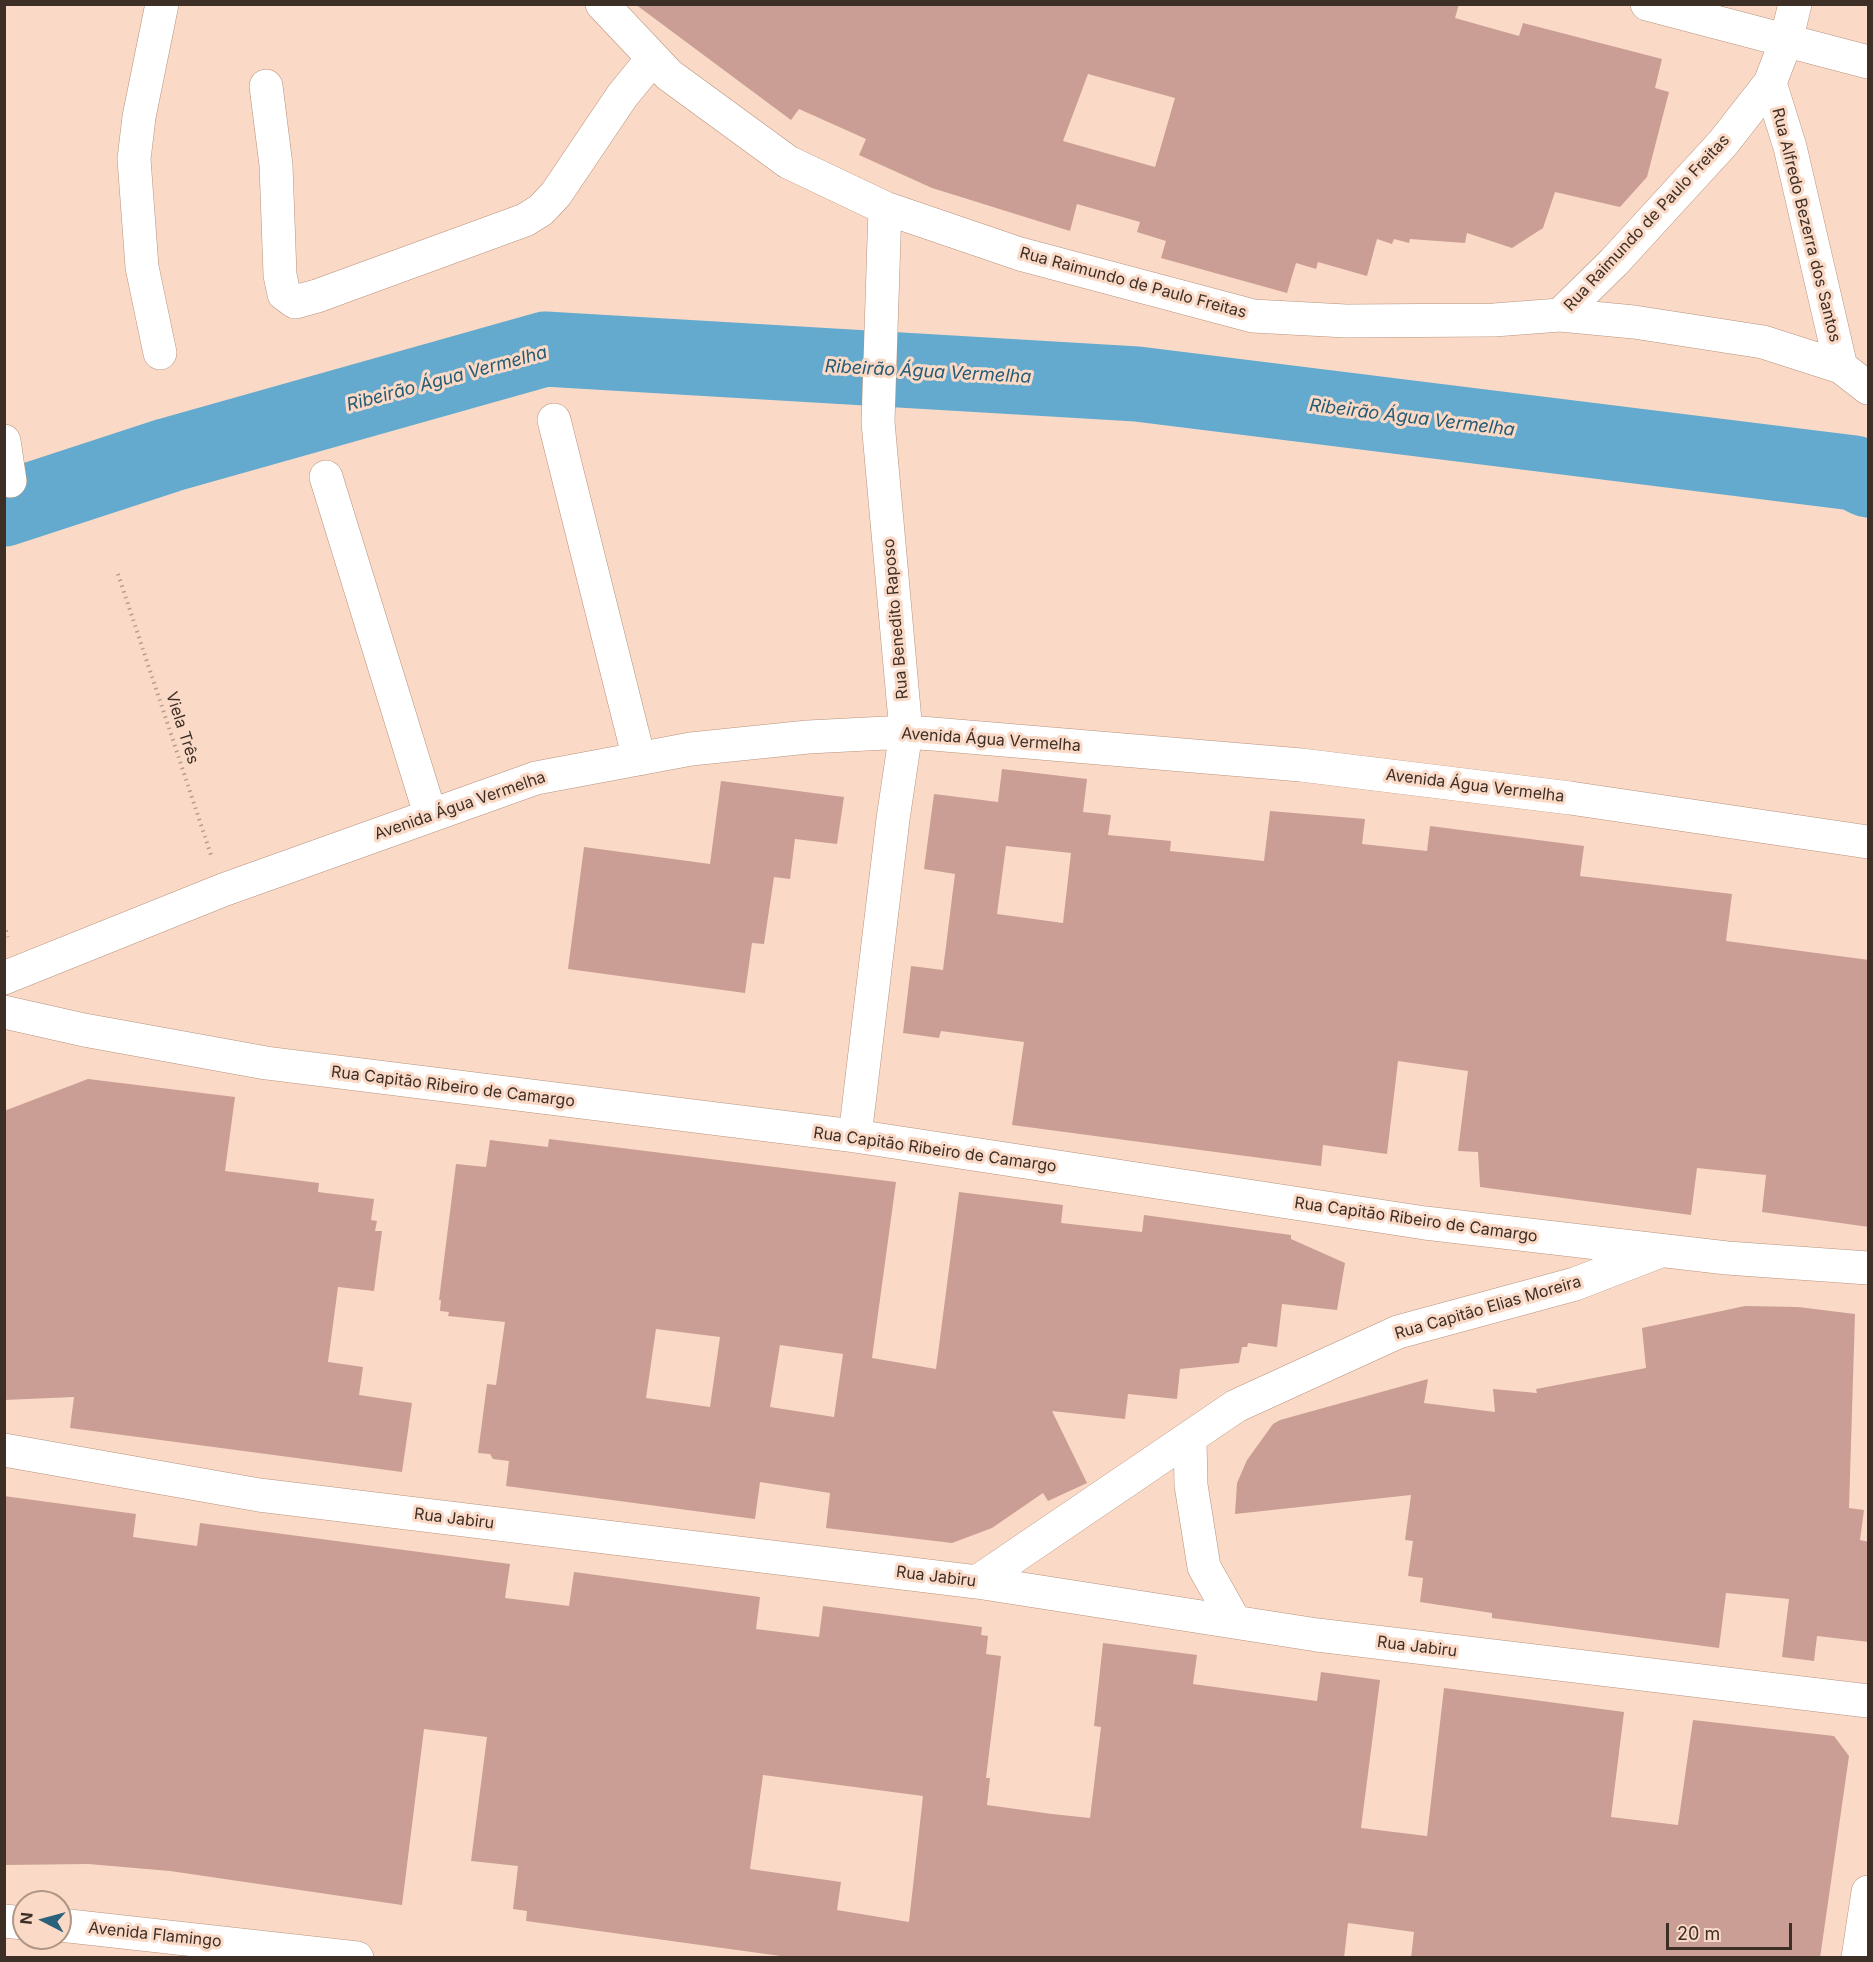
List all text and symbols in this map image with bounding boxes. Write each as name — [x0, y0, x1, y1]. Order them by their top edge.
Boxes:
street label: Rua Alfredo Bezerra dos Santos — [1768, 106, 1844, 344]
street label: Rua Raimundo de Paulo Freitas — [1560, 131, 1734, 315]
street label: Rua Raimundo de Paulo Freitas — [1017, 243, 1249, 323]
water label: Ribeirão Água Vermelha — [344, 342, 550, 416]
water label: Ribeirão Água Vermelha — [824, 356, 1032, 388]
water label: Ribeirão Água Vermelha — [1308, 395, 1516, 441]
street label: Rua Benedito Raposo — [879, 538, 913, 700]
street label: Viela Três — [161, 690, 203, 766]
street label: Avenida Água Vermelha — [901, 724, 1081, 756]
street label: Avenida Água Vermelha — [1385, 766, 1565, 806]
street label: Avenida Água Vermelha — [372, 768, 548, 844]
street label: Rua Capitão Ribeiro de Camargo — [330, 1063, 576, 1111]
street label: Rua Capitão Ribeiro de Camargo — [812, 1123, 1058, 1177]
street label: Rua Capitão Ribeiro de Camargo — [1293, 1193, 1539, 1247]
street label: Rua Capitão Elias Moreira — [1392, 1272, 1584, 1344]
street label: Rua Jabiru — [413, 1505, 495, 1533]
street label: Rua Jabiru — [895, 1563, 977, 1591]
street label: Rua Jabiru — [1376, 1633, 1458, 1661]
north arrow — [12, 1890, 72, 1950]
text: N — [16, 1911, 37, 1925]
scale bar — [1669, 1911, 1795, 1949]
street label: Avenida Flamingo — [88, 1918, 222, 1952]
text: 20 m — [1677, 1923, 1720, 1944]

